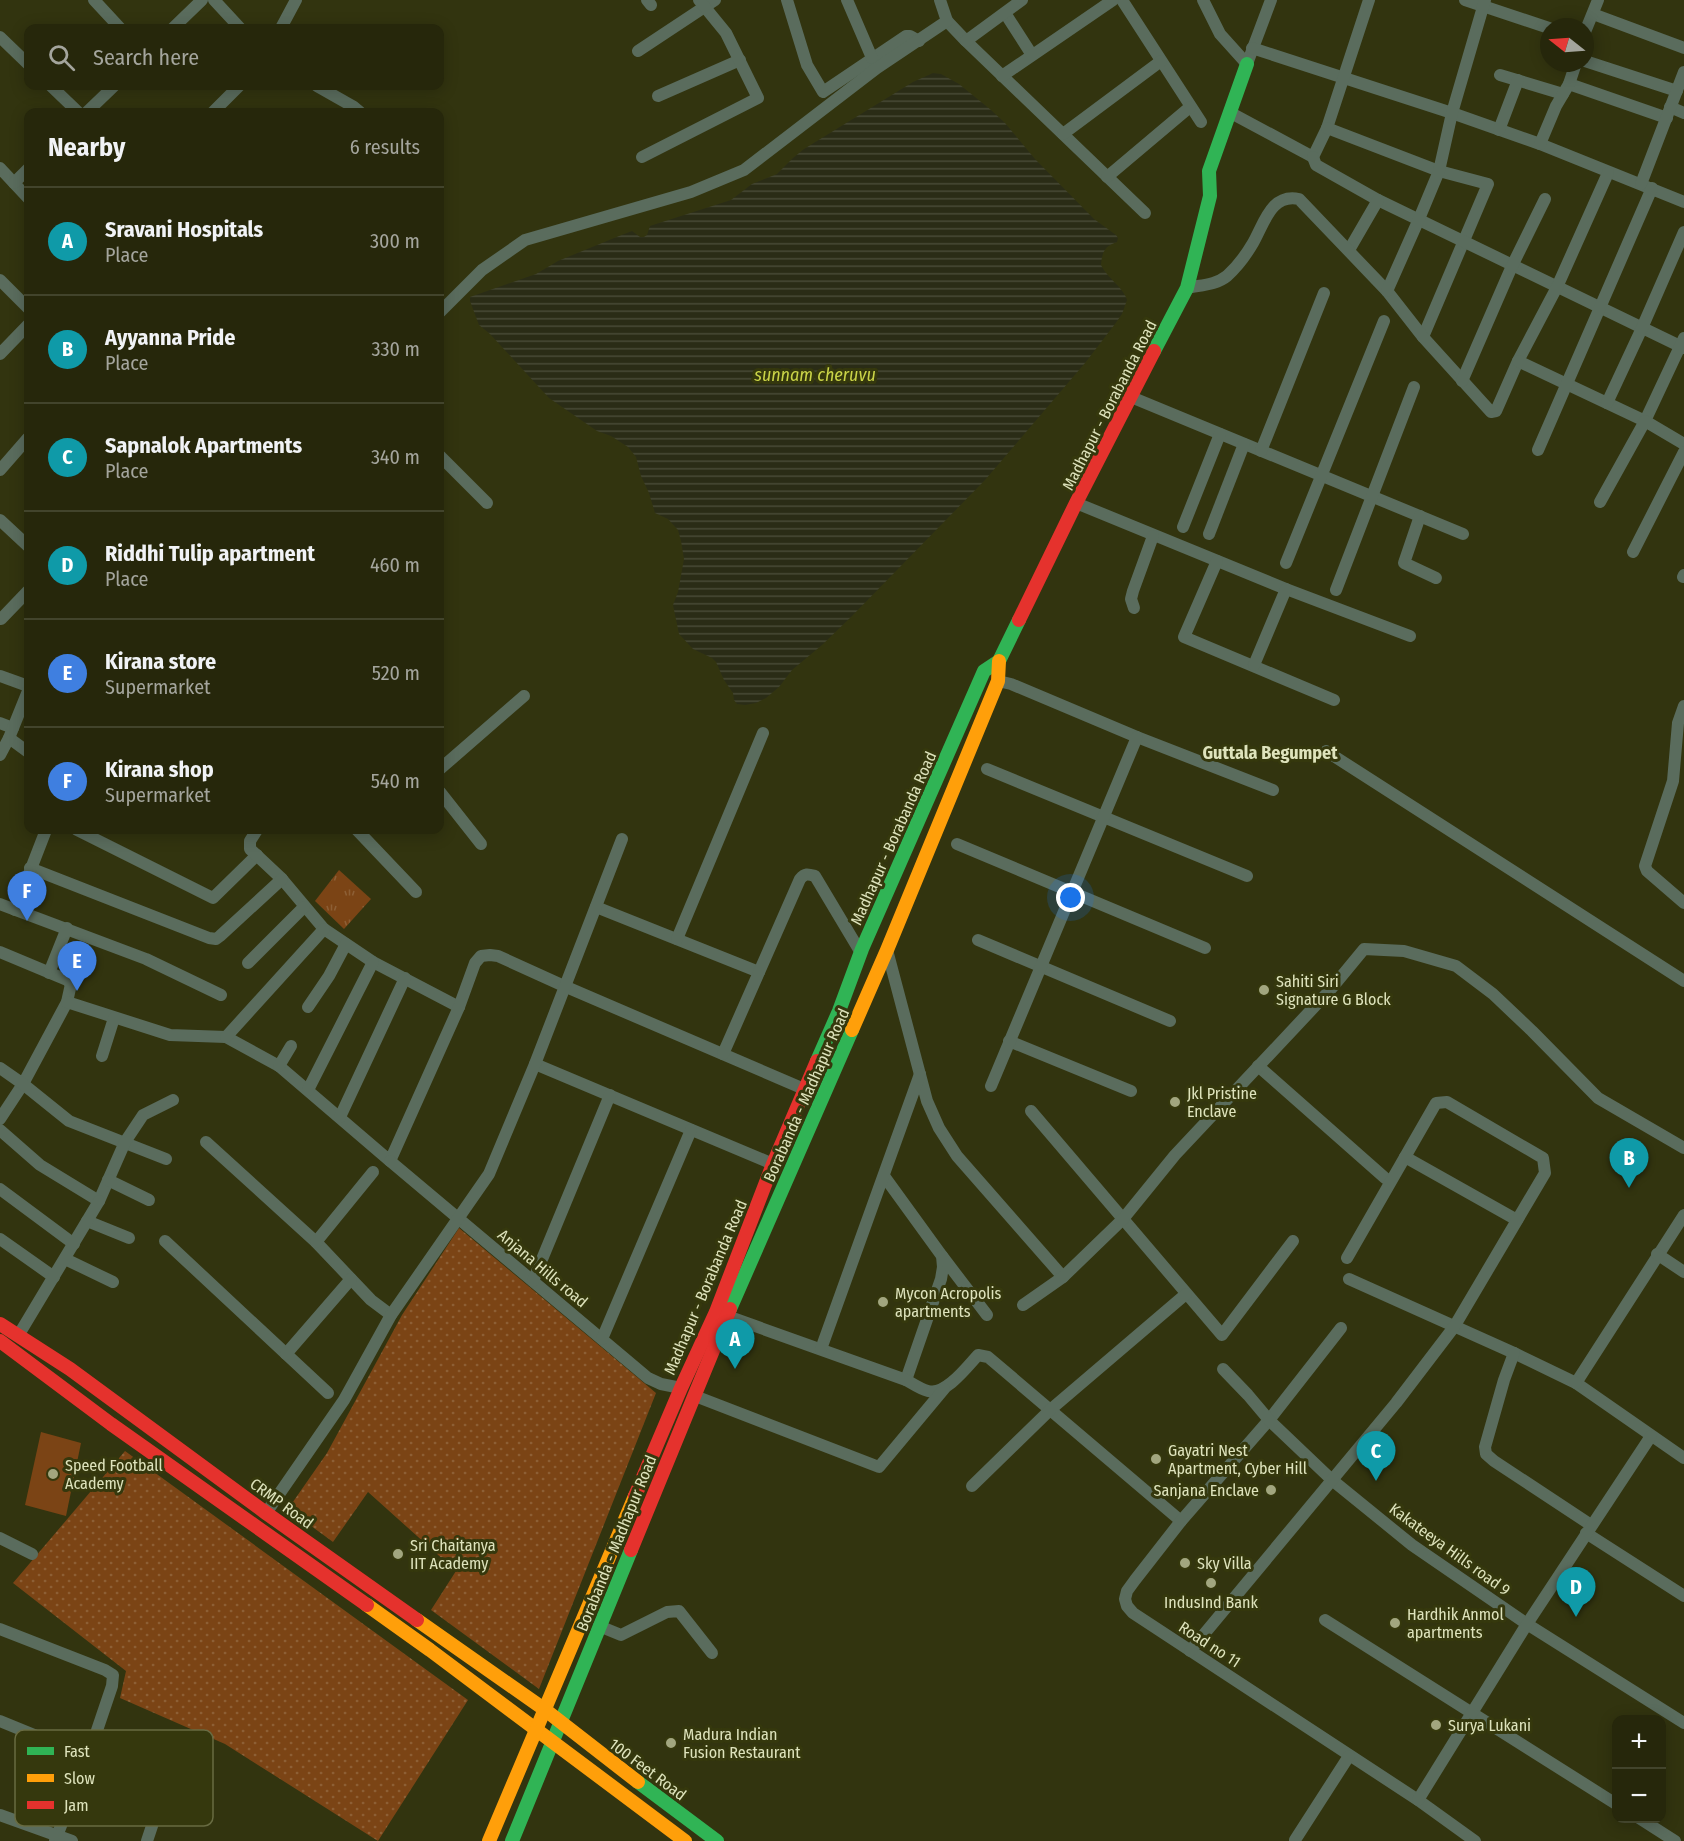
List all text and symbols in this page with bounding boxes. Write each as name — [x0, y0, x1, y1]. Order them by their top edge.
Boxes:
north arrow — [1540, 18, 1594, 72]
search box — [24, 24, 444, 90]
icon: search — [45, 41, 78, 74]
text: Search here — [93, 44, 199, 71]
text: Nearby — [48, 132, 125, 163]
text: 6 results — [350, 135, 420, 159]
text: Sravani Hospitals — [105, 216, 263, 243]
text: A — [62, 229, 73, 253]
text: 300 m — [370, 229, 420, 253]
text: Place — [105, 243, 148, 267]
street label: Madhapur - Borabanda Road — [1058, 317, 1161, 493]
text: Ayyanna Pride — [105, 324, 235, 351]
text: B — [62, 337, 73, 361]
text: 330 m — [371, 337, 420, 361]
text: Place — [105, 351, 148, 375]
water label: sunnam cheruvu — [753, 364, 876, 386]
text: Sapnalok Apartments — [105, 432, 302, 459]
text: C — [62, 445, 73, 469]
text: 340 m — [371, 445, 420, 469]
text: Place — [105, 459, 148, 483]
text: Riddhi Tulip apartment — [105, 540, 315, 567]
text: D — [62, 553, 73, 577]
text: 460 m — [370, 553, 420, 577]
text: Place — [105, 567, 148, 591]
text: Kirana store — [105, 648, 216, 675]
text: E — [63, 661, 72, 685]
text: 520 m — [372, 661, 420, 685]
text: Supermarket — [105, 675, 211, 699]
district label: Guttala Begumpet — [1203, 742, 1338, 764]
street label: Madhapur - Borabanda Road — [847, 748, 940, 928]
text: Kirana shop — [105, 756, 214, 783]
text: F — [63, 769, 72, 793]
text: 540 m — [371, 769, 420, 793]
text: Supermarket — [105, 783, 211, 807]
pin: F — [8, 872, 46, 921]
your location — [1056, 883, 1085, 912]
pin: E — [58, 942, 97, 991]
place label: Sahiti Siri Signature G Block — [1276, 972, 1391, 1009]
marker: Sahiti Siri Signature G Block — [1257, 983, 1271, 997]
street label: Borabanda - Madhapur Road — [760, 1005, 853, 1185]
place label: Jkl Pristine Enclave — [1187, 1084, 1257, 1121]
marker: Jkl Pristine Enclave — [1168, 1095, 1182, 1109]
pin: B — [1610, 1138, 1648, 1188]
street label: Madhapur - Borabanda Road — [660, 1197, 751, 1377]
street label: Anjana Hills road — [494, 1225, 591, 1311]
place label: Mycon Acropolis apartments — [895, 1284, 1002, 1321]
marker: Mycon Acropolis apartments — [876, 1295, 890, 1309]
pin: A — [716, 1320, 754, 1369]
pin: C — [1356, 1432, 1396, 1481]
place label: Gayatri Nest Apartment, Cyber Hill — [1168, 1441, 1307, 1478]
street label: Borabanda - Madhapur Road — [572, 1452, 660, 1634]
marker: Gayatri Nest Apartment, Cyber Hill — [1149, 1452, 1163, 1466]
place label: Speed Football Academy — [65, 1456, 163, 1493]
marker: Speed Football Academy — [46, 1467, 60, 1481]
street label: CRMP Road — [246, 1474, 317, 1533]
place label: Sanjana Enclave — [1154, 1481, 1259, 1500]
marker: Sanjana Enclave — [1264, 1483, 1278, 1497]
street label: Kakateeya Hills road 9 — [1386, 1499, 1514, 1600]
place label: Sri Chaitanya IIT Academy — [410, 1536, 496, 1573]
marker: Sri Chaitanya IIT Academy — [391, 1547, 405, 1561]
place label: Sky Villa — [1197, 1554, 1252, 1573]
marker: Sky Villa — [1178, 1556, 1192, 1570]
pin: D — [1556, 1568, 1596, 1617]
marker: IndusInd Bank — [1204, 1576, 1218, 1590]
place label: IndusInd Bank — [1164, 1593, 1258, 1612]
place label: Hardhik Anmol apartments — [1407, 1605, 1504, 1642]
marker: Hardhik Anmol apartments — [1388, 1616, 1402, 1630]
street label: Road no 11 — [1175, 1617, 1244, 1671]
map controls — [1612, 1715, 1666, 1823]
button: + — [1612, 1715, 1666, 1769]
place label: Surya Lukani — [1448, 1716, 1531, 1735]
marker: Surya Lukani — [1429, 1718, 1443, 1732]
place label: Madura Indian Fusion Restaurant — [683, 1725, 801, 1762]
legend — [15, 1730, 213, 1826]
street label: 100 Feet Road — [606, 1734, 690, 1804]
marker: Madura Indian Fusion Restaurant — [664, 1736, 678, 1750]
text: Fast — [64, 1742, 91, 1761]
text: Slow — [64, 1769, 95, 1788]
button: − — [1612, 1769, 1666, 1823]
text: Jam — [64, 1796, 89, 1815]

